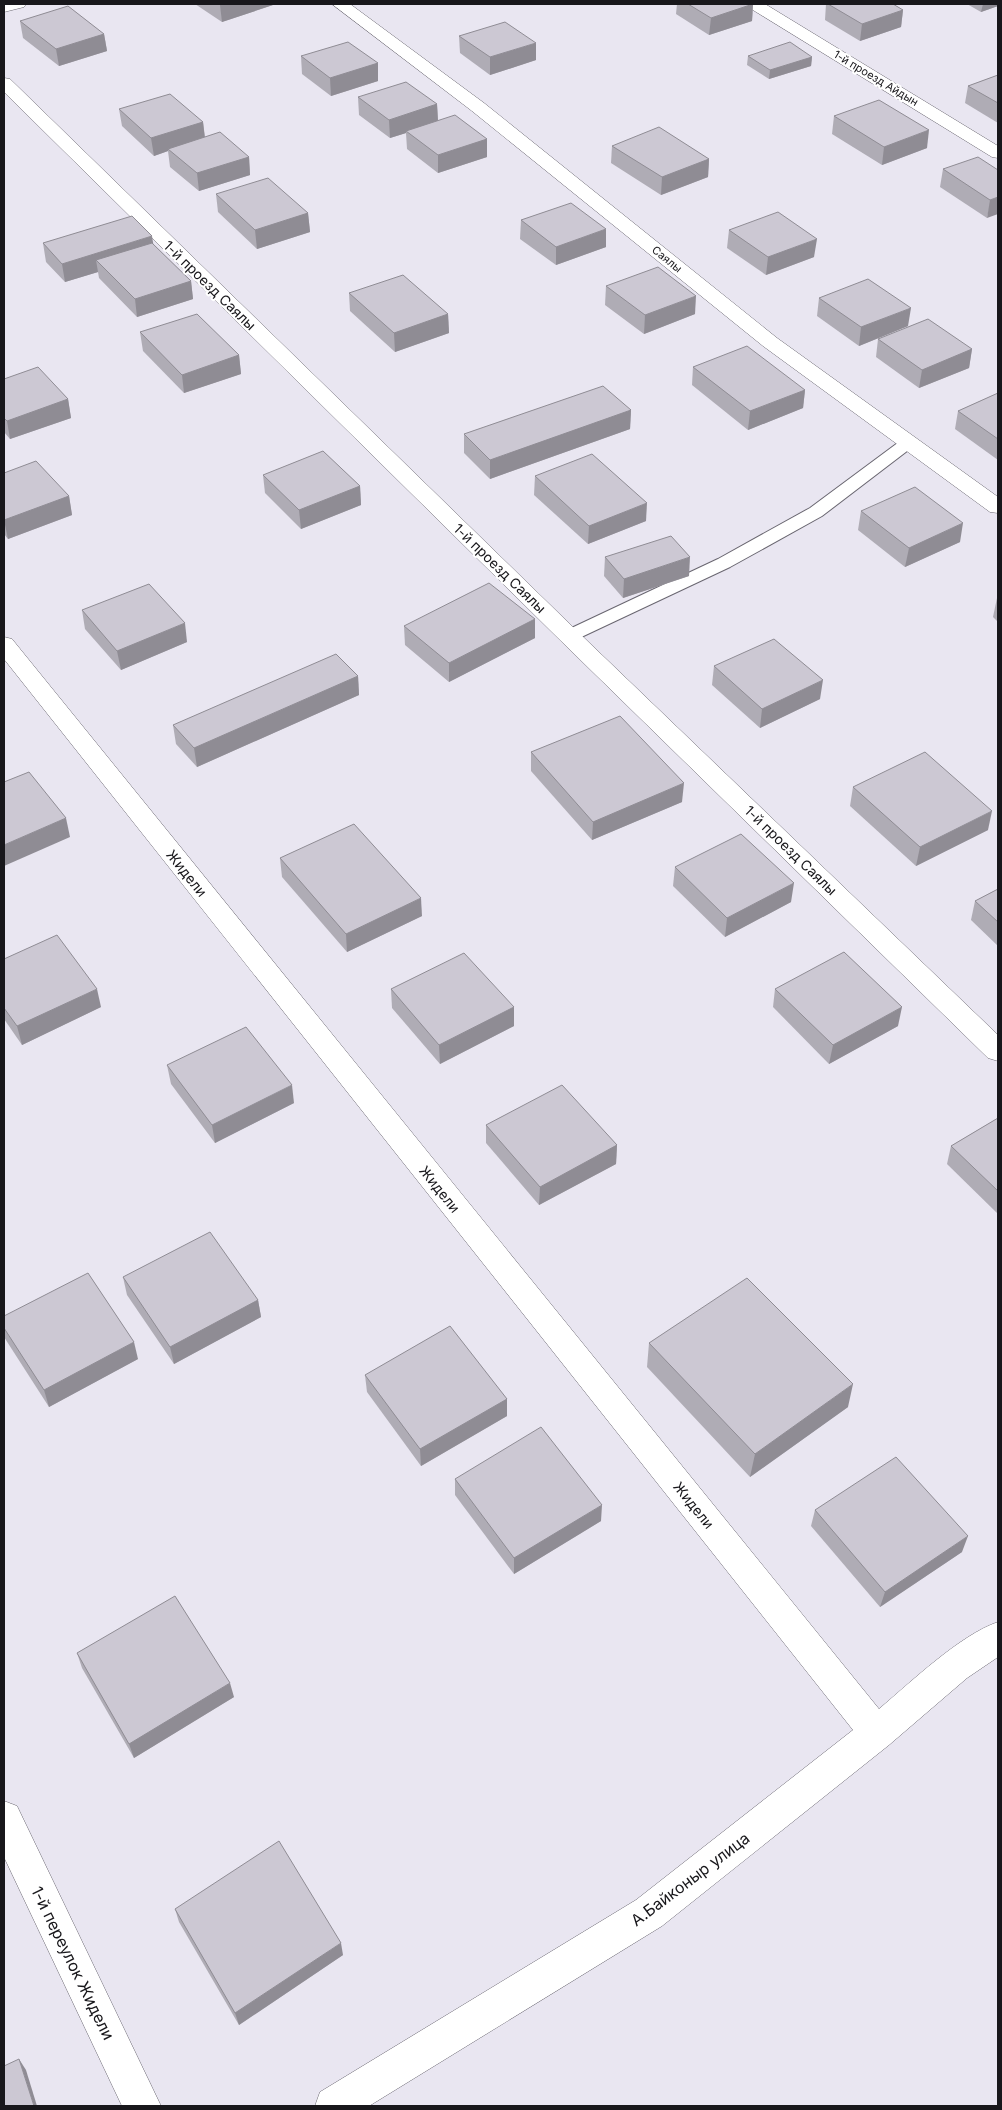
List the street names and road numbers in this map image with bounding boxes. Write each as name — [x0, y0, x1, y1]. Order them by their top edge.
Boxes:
street label: 1-й проезд Айдын — [831, 47, 921, 109]
street label: 1-й проезд Саялы — [160, 237, 260, 333]
street label: Саялы — [649, 243, 685, 275]
street label: 1-й проезд Саялы — [450, 520, 550, 616]
street label: 1-й проезд Саялы — [741, 802, 841, 898]
street label: Жидели — [163, 846, 211, 900]
street label: Жидели — [416, 1162, 464, 1216]
street label: Жидели — [670, 1478, 718, 1532]
street label: А.Байконыр улица — [627, 1828, 753, 1930]
street label: 1-й переулок Жидели — [27, 1883, 119, 2043]

